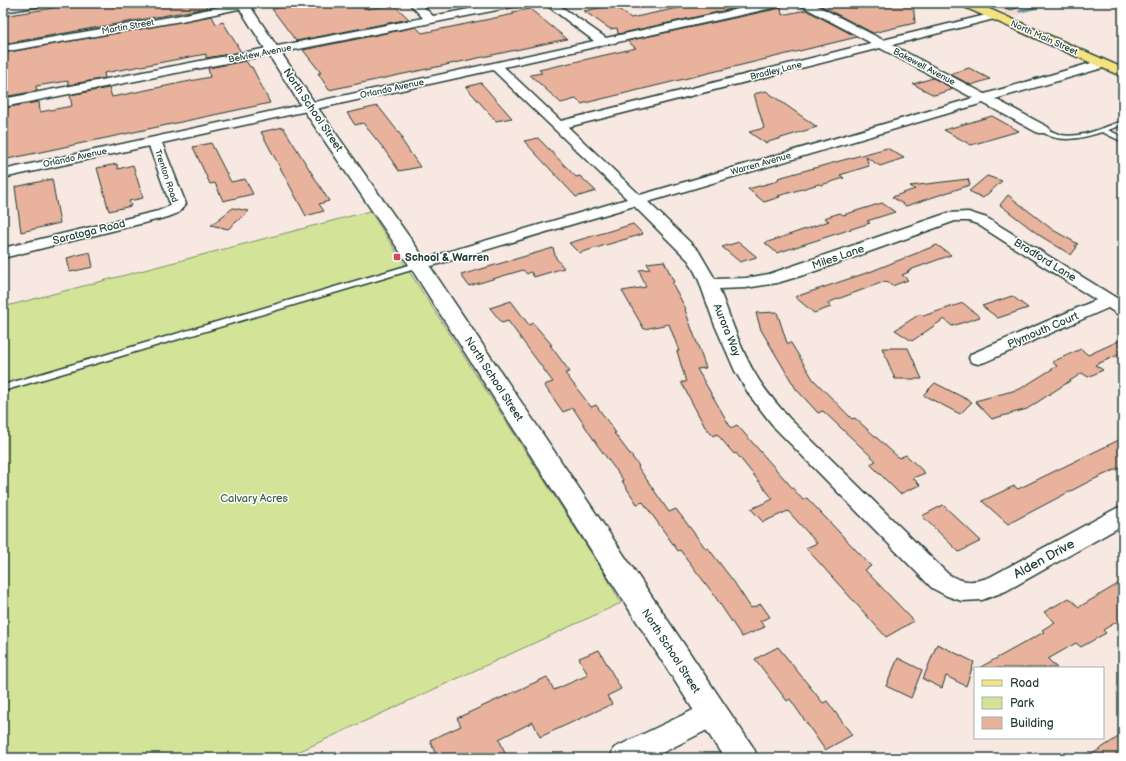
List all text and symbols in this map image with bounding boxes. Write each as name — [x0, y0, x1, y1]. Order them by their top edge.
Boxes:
street label: Martin Street — [101, 17, 155, 37]
street label: North Main Street — [1009, 18, 1080, 58]
street label: Belview Avenue — [228, 42, 293, 66]
street label: Bakewell Avenue — [891, 46, 958, 88]
street label: Bradley Lane — [749, 59, 804, 83]
street label: North School Street — [280, 66, 346, 154]
street label: Orlando Avenue — [359, 77, 426, 101]
street label: Orlando Avenue — [42, 146, 109, 170]
street label: Trenton Road — [152, 148, 180, 204]
street label: Warren Avenue — [730, 150, 793, 178]
street label: Saratoga Road — [51, 217, 127, 247]
street label: Bradford Lane — [1011, 236, 1079, 285]
street label: Miles Lane — [810, 242, 866, 272]
place label: School & Warren — [405, 251, 489, 264]
marker: School & Warren — [392, 252, 402, 262]
street label: Aurora Way — [711, 302, 743, 358]
street label: Plymouth Court — [1006, 309, 1081, 351]
street label: North School Street — [462, 335, 526, 424]
park label: Calvary Acres — [220, 492, 288, 505]
street label: Alden Drive — [1011, 536, 1078, 582]
street label: North School Street — [639, 607, 703, 696]
legend — [974, 667, 1104, 739]
text: Road — [1010, 676, 1039, 691]
text: Park — [1010, 696, 1034, 711]
text: Building — [1010, 716, 1054, 731]

